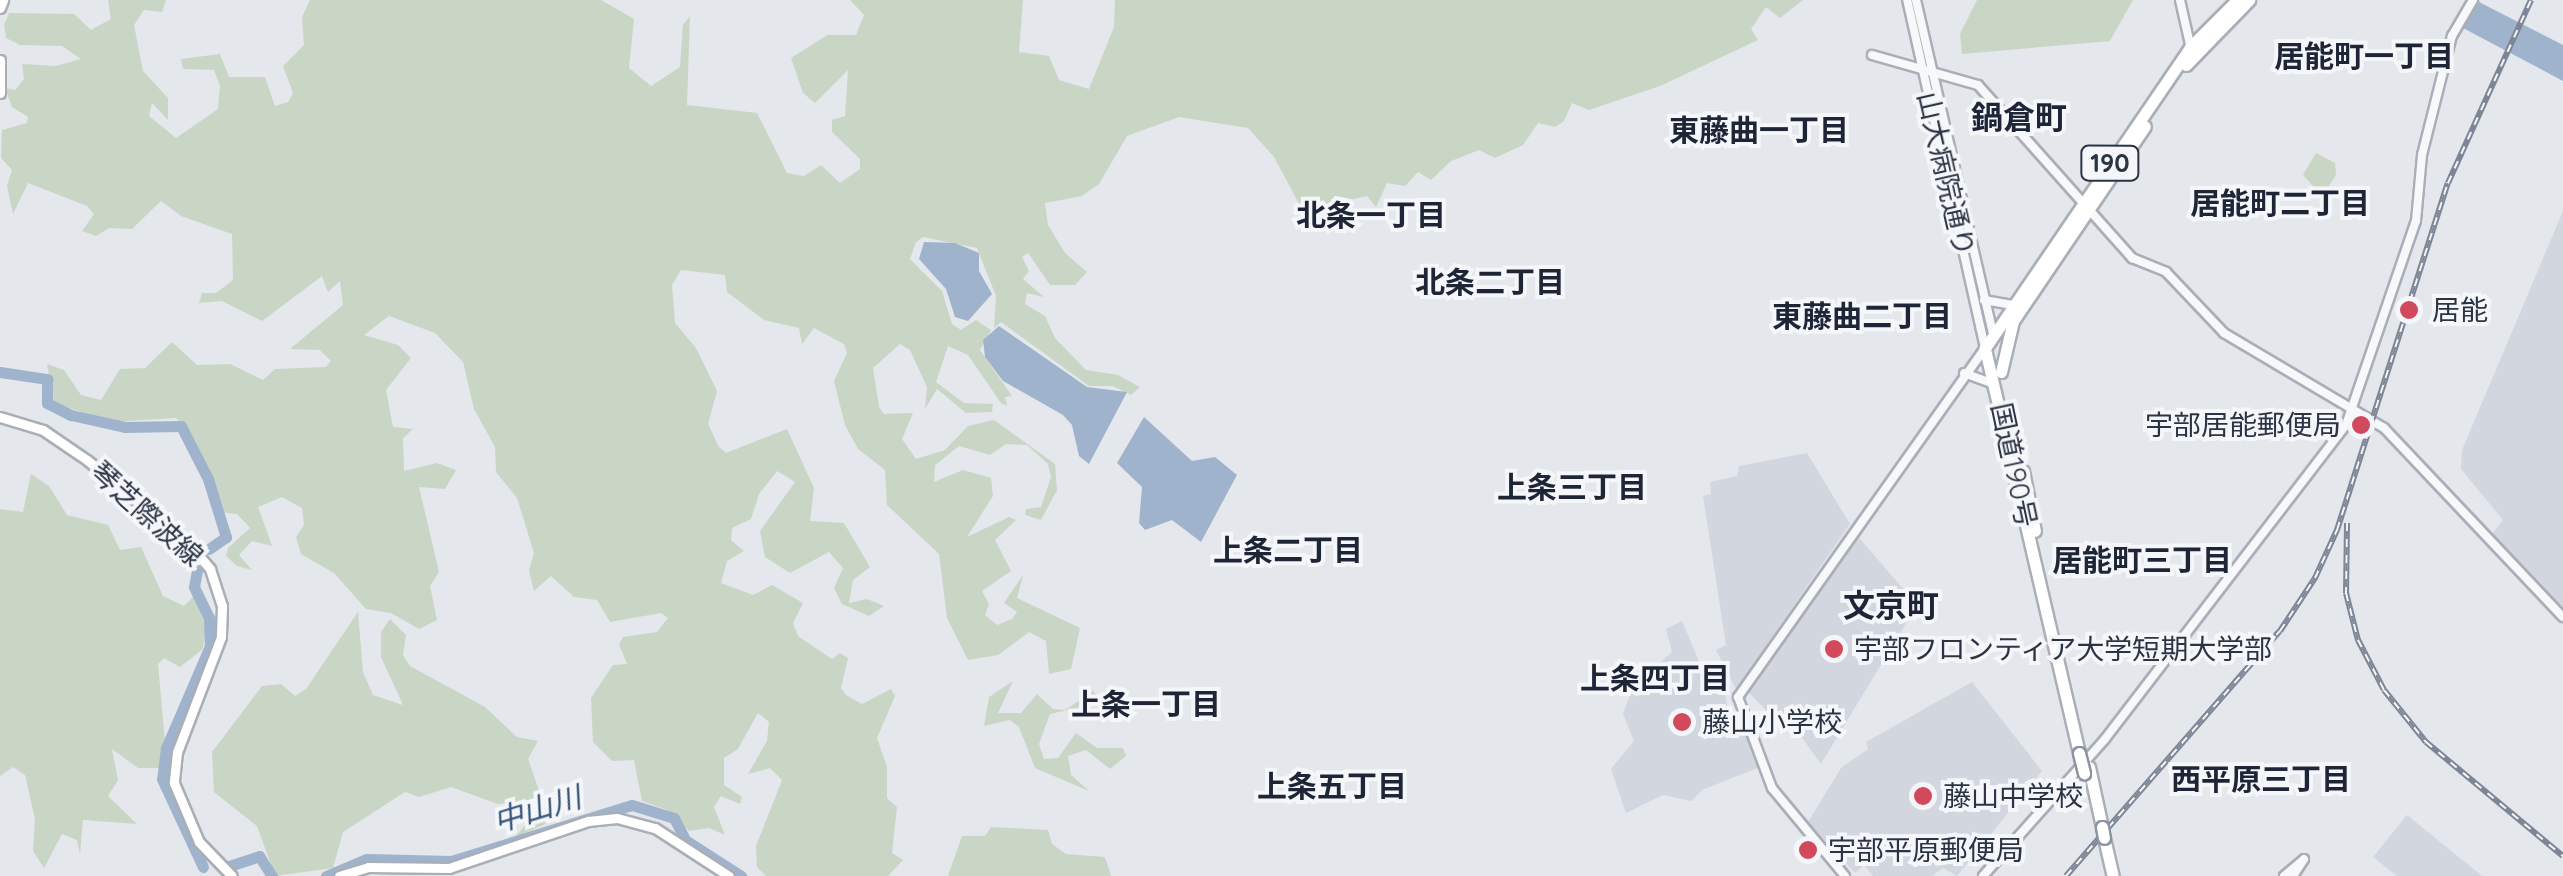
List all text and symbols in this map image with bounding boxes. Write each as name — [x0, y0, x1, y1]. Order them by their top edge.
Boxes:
district label: 居能町一丁目 — [2274, 38, 2454, 74]
street label: 山大病院通り — [1911, 88, 1981, 260]
district label: 鍋倉町 — [1971, 98, 2067, 136]
district label: 東藤曲一丁目 — [1669, 112, 1849, 148]
road number: 190 — [2080, 143, 2140, 183]
district label: 居能町二丁目 — [2190, 185, 2370, 221]
district label: 北条一丁目 — [1296, 197, 1446, 233]
district label: 北条二丁目 — [1415, 264, 1565, 300]
place label: 居能 — [2432, 293, 2488, 327]
marker: 居能 — [2396, 297, 2422, 323]
district label: 東藤曲二丁目 — [1772, 298, 1952, 334]
street label: 国道190号 — [1984, 400, 2044, 530]
place label: 宇部居能郵便局 — [2145, 408, 2341, 442]
marker: 宇部居能郵便局 — [2350, 414, 2372, 436]
street label: 琴芝際波線 — [84, 455, 210, 573]
district label: 上条三丁目 — [1497, 469, 1647, 505]
district label: 上条二丁目 — [1213, 532, 1363, 568]
district label: 居能町三丁目 — [2052, 542, 2232, 578]
district label: 文京町 — [1843, 586, 1939, 624]
place label: 宇部フロンティア大学短期大学部 — [1854, 632, 2274, 666]
marker: 宇部フロンティア大学短期大学部 — [1823, 638, 1845, 660]
district label: 上条四丁目 — [1580, 660, 1730, 696]
district label: 上条一丁目 — [1071, 686, 1221, 722]
place label: 藤山小学校 — [1702, 705, 1842, 739]
marker: 藤山小学校 — [1671, 711, 1693, 733]
district label: 西平原三丁目 — [2171, 761, 2351, 797]
district label: 上条五丁目 — [1257, 768, 1407, 804]
water label: 中山川 — [489, 779, 585, 839]
place label: 藤山中学校 — [1943, 779, 2083, 813]
marker: 藤山中学校 — [1912, 785, 1934, 807]
place label: 宇部平原郵便局 — [1828, 833, 2024, 867]
marker: 宇部平原郵便局 — [1797, 839, 1819, 861]

